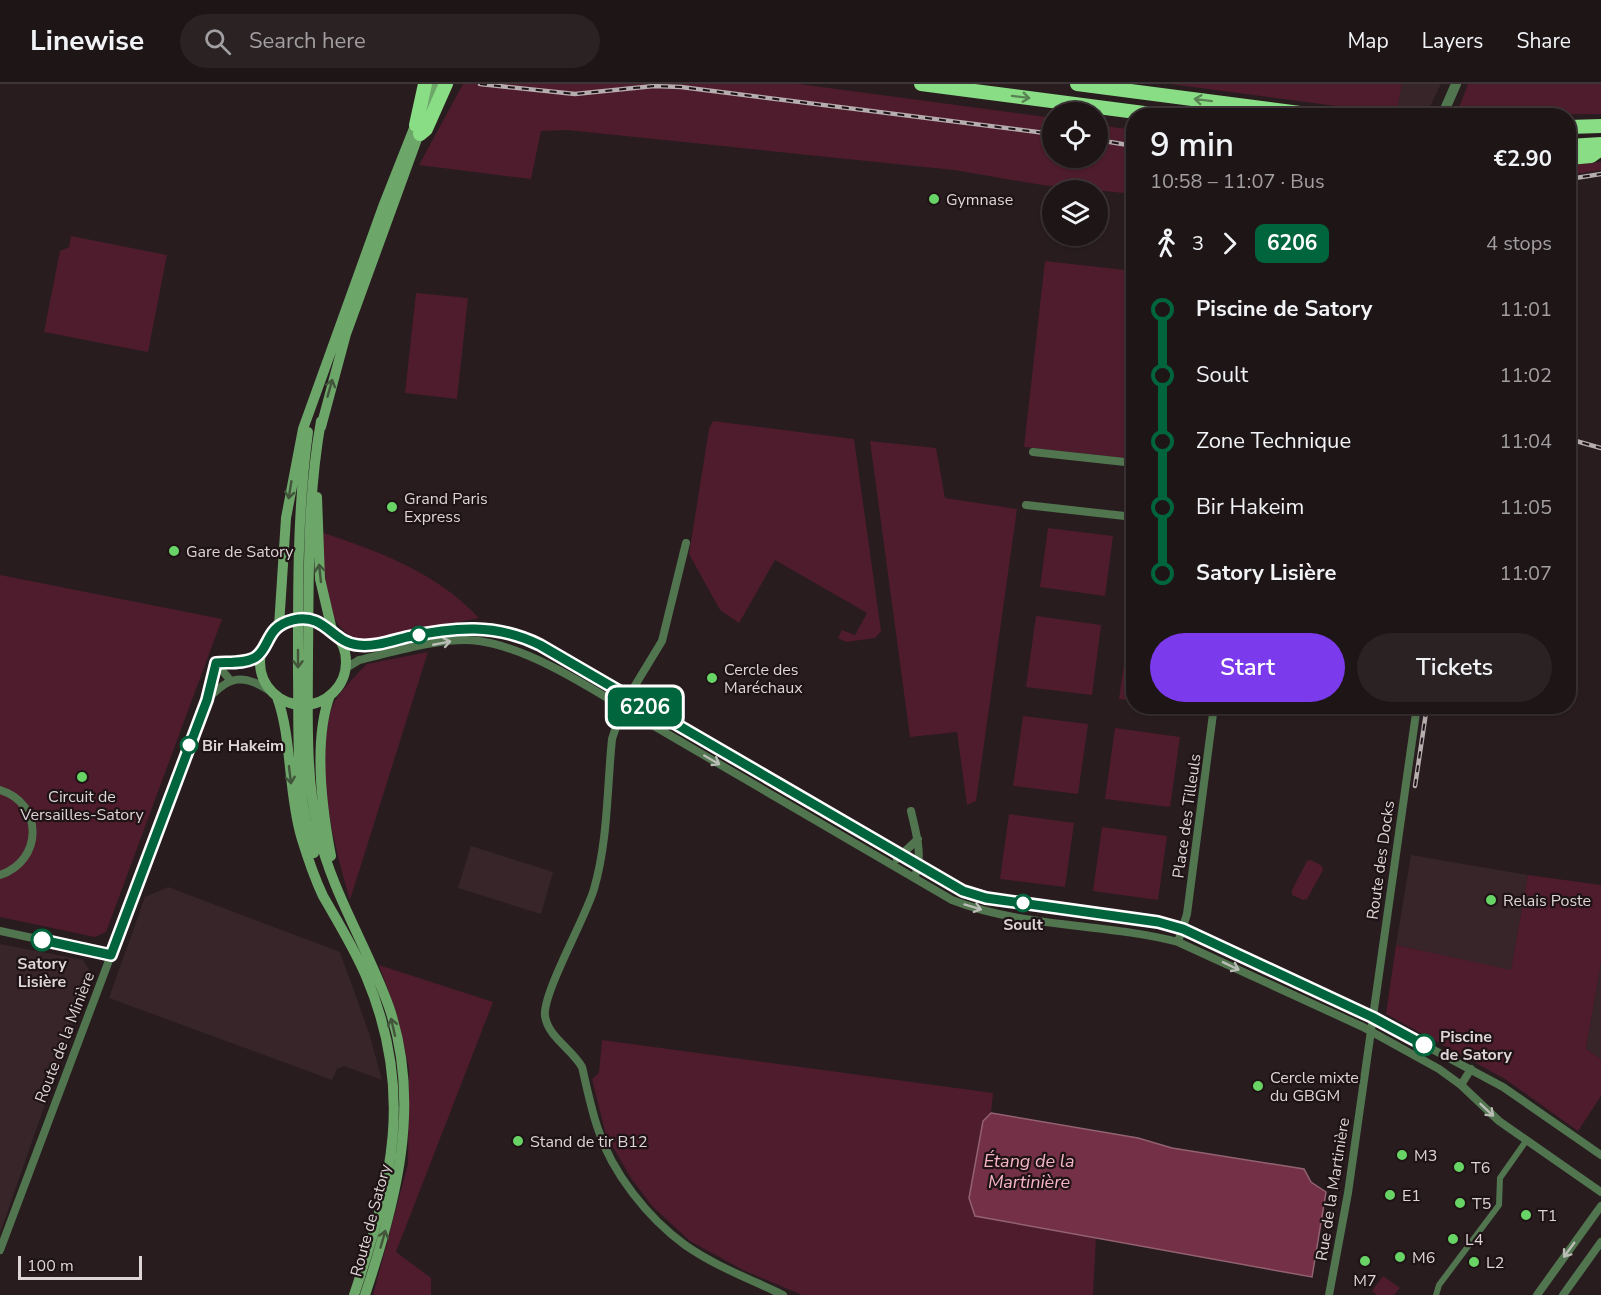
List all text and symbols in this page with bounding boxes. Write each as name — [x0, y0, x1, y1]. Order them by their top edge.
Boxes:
search box — [180, 14, 600, 68]
text: Linewise — [30, 22, 144, 60]
icon: search — [201, 25, 234, 58]
text: Search here — [249, 26, 366, 56]
text: Map — [1347, 27, 1389, 55]
text: Layers — [1422, 27, 1483, 55]
text: Share — [1516, 27, 1571, 55]
one-way arrow — [1011, 91, 1030, 102]
one-way arrow — [1194, 94, 1213, 105]
map controls — [1042, 102, 1108, 246]
button: locate — [1042, 102, 1108, 168]
text: 9 min — [1150, 123, 1234, 168]
text: €2.90 — [1494, 144, 1552, 174]
text: 10:58 – 11:07 · Bus — [1150, 168, 1325, 195]
button: layers — [1042, 180, 1108, 246]
place label: Gymnase — [946, 189, 1013, 211]
marker: Gymnase — [927, 192, 941, 206]
icon: walk — [1150, 227, 1183, 260]
icon: forward — [1213, 227, 1246, 260]
text: 6206 — [1267, 229, 1317, 257]
text: 3 — [1192, 230, 1204, 257]
text: 4 stops — [1486, 230, 1552, 257]
text: Piscine de Satory — [1196, 294, 1372, 324]
text: 11:01 — [1499, 296, 1552, 323]
text: Soult — [1196, 360, 1248, 390]
text: 11:02 — [1499, 362, 1552, 389]
one-way arrow — [325, 379, 336, 398]
text: Zone Technique — [1196, 426, 1351, 456]
text: 11:04 — [1499, 428, 1552, 455]
one-way arrow — [284, 480, 295, 499]
place label: Grand Paris Express — [404, 488, 488, 528]
text: Bir Hakeim — [1196, 492, 1304, 522]
text: 11:05 — [1499, 494, 1552, 521]
marker: Grand Paris Express — [385, 500, 399, 514]
place label: Gare de Satory — [186, 541, 294, 563]
marker: Gare de Satory — [167, 544, 181, 558]
text: Satory Lisière — [1196, 558, 1336, 588]
text: 11:07 — [1499, 560, 1552, 587]
one-way arrow — [314, 563, 325, 583]
unlabelled marker — [410, 626, 428, 644]
button: Start — [1150, 633, 1345, 702]
button: Tickets — [1357, 633, 1552, 702]
one-way arrow — [432, 637, 452, 648]
one-way arrow — [292, 649, 304, 669]
place label: Cercle des Maréchaux — [724, 659, 803, 699]
marker: Cercle des Maréchaux — [705, 671, 719, 685]
line badge: 6206 — [603, 688, 687, 726]
text: 6206 — [620, 693, 670, 721]
place label: Bir Hakeim — [202, 735, 284, 757]
marker: Bir Hakeim — [180, 736, 198, 754]
street label: Place des Tilleuls — [1167, 752, 1207, 880]
one-way arrow — [703, 754, 720, 766]
one-way arrow — [284, 765, 295, 785]
marker: Circuit de Versailles-Satory — [75, 770, 89, 784]
place label: Circuit de Versailles-Satory — [19, 786, 144, 826]
street label: Route des Docks — [1362, 799, 1400, 921]
place label: Relais Poste — [1503, 890, 1591, 912]
marker: Relais Poste — [1484, 893, 1498, 907]
marker: Soult — [1014, 894, 1032, 912]
one-way arrow — [963, 902, 982, 913]
place label: Soult — [1003, 914, 1044, 936]
marker: Satory Lisière — [31, 929, 53, 951]
place label: Satory Lisière — [17, 953, 67, 993]
one-way arrow — [1222, 961, 1240, 973]
street label: Route de la Minière — [30, 969, 100, 1106]
one-way arrow — [387, 1017, 399, 1036]
place label: Piscine de Satory — [1440, 1026, 1512, 1066]
marker: Piscine de Satory — [1413, 1034, 1435, 1056]
place label: Cercle mixte du GBGM — [1270, 1067, 1359, 1107]
marker: Cercle mixte du GBGM — [1251, 1079, 1265, 1093]
one-way arrow — [1479, 1103, 1494, 1117]
street label: Rue de la Martinière — [1311, 1116, 1355, 1262]
place label: Stand de tir B12 — [530, 1131, 648, 1153]
marker: Stand de tir B12 — [511, 1134, 525, 1148]
place label: M3 — [1414, 1145, 1437, 1167]
marker: M3 — [1395, 1148, 1409, 1162]
water label: Étang de la Martinière — [983, 1149, 1075, 1194]
place label: T6 — [1471, 1157, 1490, 1179]
marker: T6 — [1452, 1160, 1466, 1174]
street label: Route de Satory — [345, 1161, 397, 1279]
place label: E1 — [1402, 1185, 1421, 1207]
marker: E1 — [1383, 1188, 1397, 1202]
place label: T5 — [1472, 1193, 1491, 1215]
marker: T5 — [1453, 1196, 1467, 1210]
place label: T1 — [1538, 1205, 1557, 1227]
marker: T1 — [1519, 1208, 1533, 1222]
place label: L4 — [1465, 1229, 1484, 1251]
one-way arrow — [378, 1230, 389, 1249]
marker: L4 — [1446, 1232, 1460, 1246]
one-way arrow — [1563, 1242, 1575, 1258]
place label: M6 — [1412, 1247, 1435, 1269]
marker: M6 — [1393, 1250, 1407, 1264]
place label: L2 — [1486, 1252, 1504, 1274]
scale bar — [18, 1253, 142, 1280]
marker: M7 — [1358, 1254, 1372, 1268]
text: 100 m — [27, 1255, 74, 1277]
marker: L2 — [1467, 1255, 1481, 1269]
place label: M7 — [1353, 1270, 1377, 1292]

